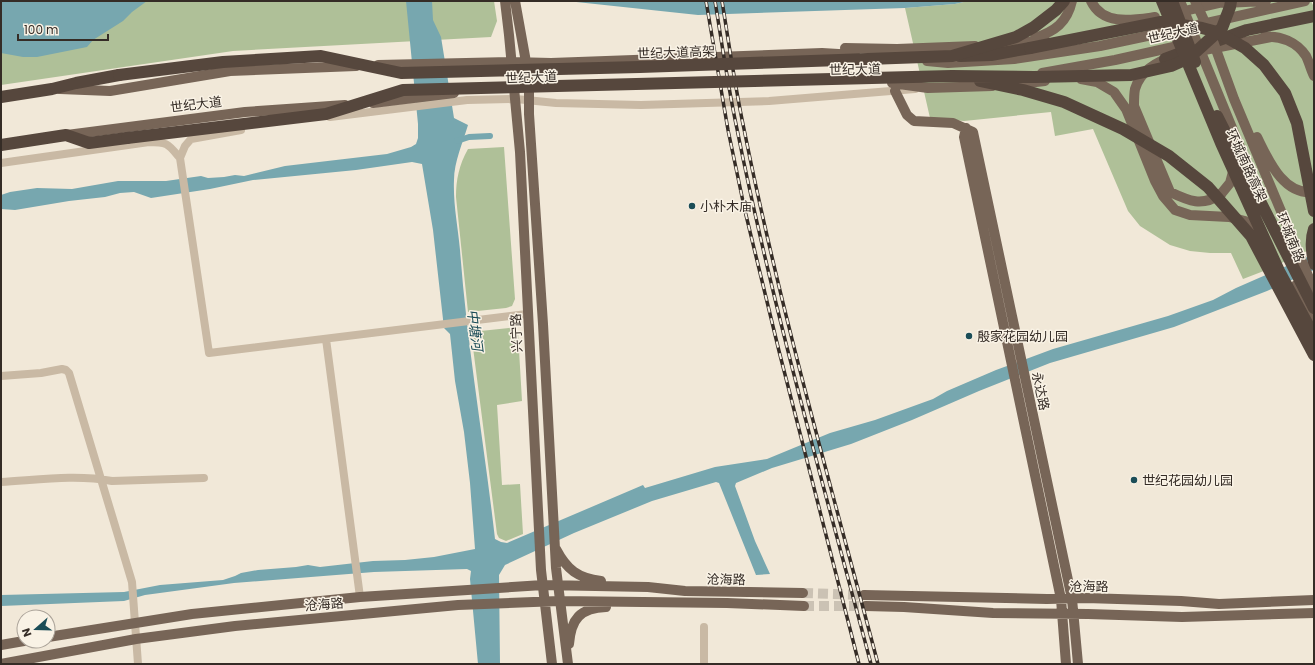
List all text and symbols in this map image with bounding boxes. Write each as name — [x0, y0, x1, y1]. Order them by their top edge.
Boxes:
scale bar — [18, 16, 108, 42]
street label: 世纪大道 — [1146, 18, 1201, 49]
text: 100 m — [24, 21, 58, 38]
street label: 世纪大道高架 — [637, 42, 715, 63]
street label: 世纪大道 — [829, 60, 881, 79]
street label: 世纪大道 — [505, 67, 557, 88]
street label: 世纪大道 — [169, 92, 223, 117]
street label: 环城南路高架 — [1221, 126, 1272, 205]
place label: 小朴木庙 — [700, 197, 752, 216]
marker: 小朴木庙 — [687, 201, 697, 211]
street label: 环城南路 — [1272, 210, 1309, 265]
water label: 中塘河 — [463, 308, 488, 355]
street label: 兴宁路 — [506, 313, 527, 353]
place label: 殷家花园幼儿园 — [977, 327, 1068, 346]
marker: 殷家花园幼儿园 — [964, 331, 974, 341]
street label: 永达路 — [1027, 370, 1054, 412]
place label: 世纪花园幼儿园 — [1142, 471, 1233, 490]
marker: 世纪花园幼儿园 — [1129, 475, 1139, 485]
street label: 沧海路 — [706, 570, 746, 589]
street label: 沧海路 — [1069, 577, 1109, 596]
street label: 沧海路 — [304, 593, 344, 616]
north arrow — [16, 609, 56, 649]
text: N — [18, 626, 36, 639]

